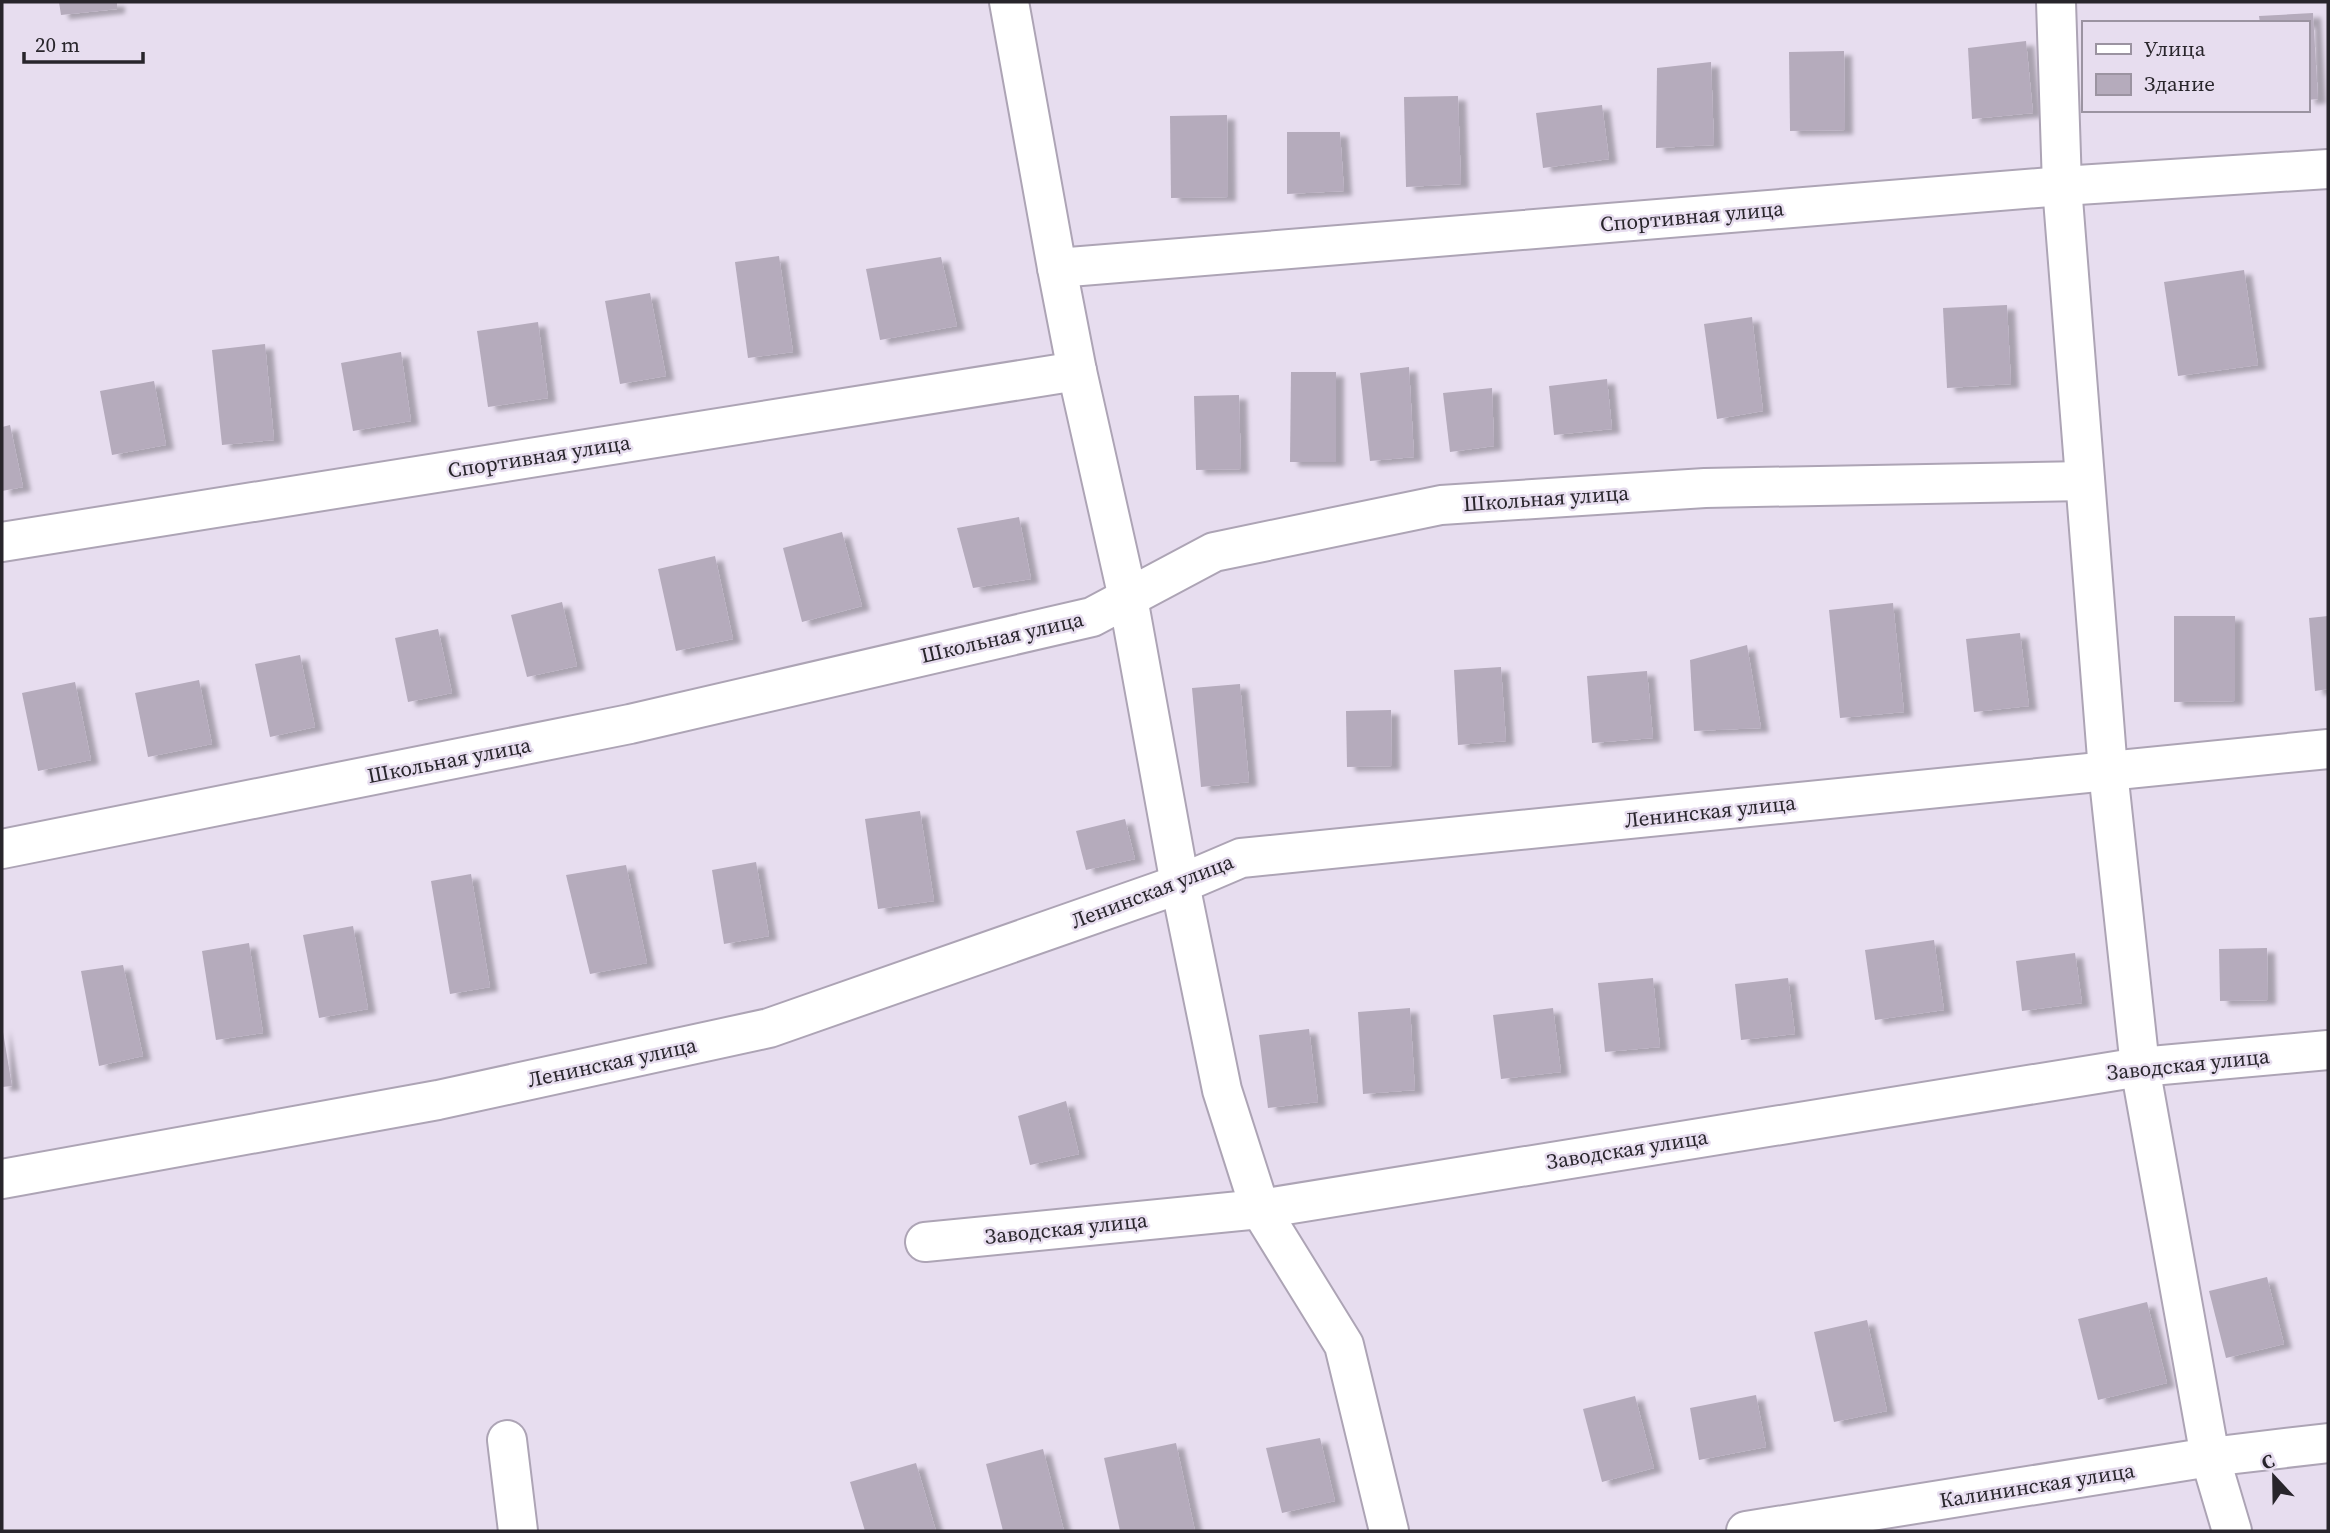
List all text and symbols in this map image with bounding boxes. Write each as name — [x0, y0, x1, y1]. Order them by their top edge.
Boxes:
scale bar — [24, 21, 144, 65]
legend — [2082, 21, 2309, 112]
text: 20 m — [35, 30, 80, 59]
text: Улица — [2144, 34, 2206, 63]
text: Здание — [2144, 69, 2215, 98]
street label: Спортивная улица — [1599, 193, 1785, 238]
street label: Спортивная улица — [446, 427, 633, 485]
street label: Школьная улица — [1462, 478, 1630, 518]
street label: Школьная улица — [918, 604, 1086, 670]
street label: Школьная улица — [365, 730, 534, 790]
street label: Ленинская улица — [1623, 788, 1797, 834]
street label: Ленинская улица — [1066, 847, 1238, 935]
street label: Ленинская улица — [525, 1030, 700, 1094]
street label: Заводская улица — [2105, 1041, 2271, 1087]
street label: Заводская улица — [1544, 1122, 1710, 1176]
street label: Заводская улица — [983, 1205, 1149, 1251]
north arrow — [2239, 1442, 2309, 1512]
text: С — [2257, 1447, 2278, 1476]
street label: Калининская улица — [1937, 1455, 2137, 1515]

